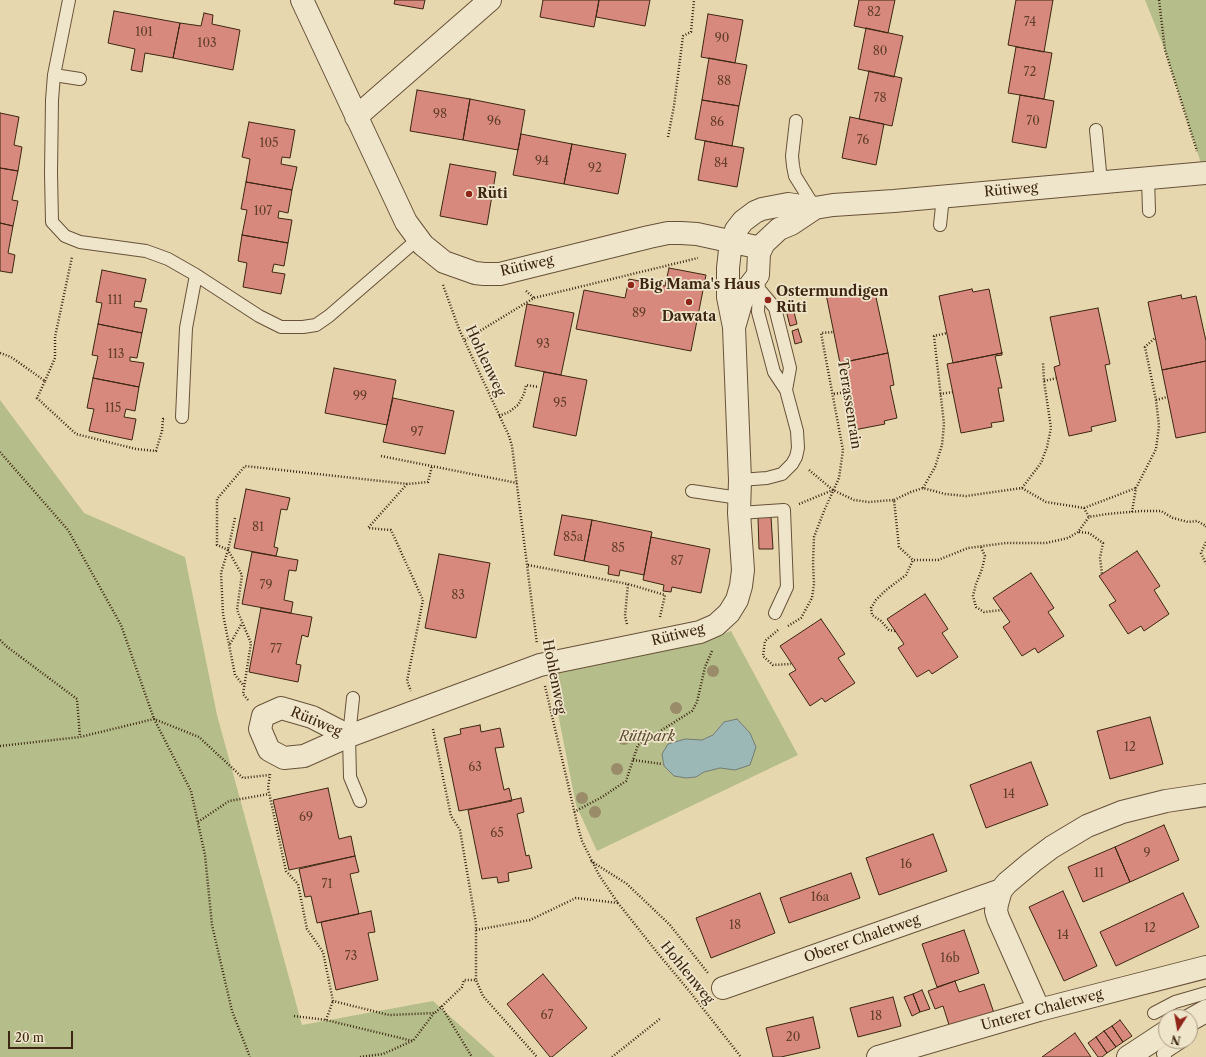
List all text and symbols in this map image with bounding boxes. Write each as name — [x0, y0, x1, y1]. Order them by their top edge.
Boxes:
house number: 82 — [867, 6, 881, 20]
house number: 74 — [1024, 16, 1036, 30]
house number: 101 — [135, 26, 153, 40]
house number: 90 — [715, 32, 729, 46]
house number: 103 — [197, 37, 217, 51]
house number: 80 — [873, 45, 887, 59]
house number: 72 — [1024, 66, 1036, 80]
house number: 88 — [717, 75, 731, 89]
house number: 78 — [873, 92, 887, 106]
house number: 98 — [433, 108, 447, 122]
house number: 96 — [487, 115, 501, 129]
house number: 70 — [1026, 115, 1040, 129]
house number: 86 — [710, 116, 724, 130]
house number: 76 — [857, 134, 869, 148]
house number: 105 — [259, 137, 279, 151]
house number: 94 — [535, 155, 549, 169]
house number: 84 — [714, 157, 728, 171]
house number: 92 — [588, 162, 602, 176]
street label: Rütiweg — [983, 179, 1039, 201]
place label: Rüti — [477, 186, 508, 202]
marker: Rüti — [464, 189, 474, 199]
house number: 107 — [254, 205, 272, 219]
street label: Rütiweg — [499, 252, 555, 280]
place label: Big Mama's Haus — [639, 277, 760, 293]
marker: Big Mama's Haus — [626, 280, 636, 290]
place label: Ostermundigen Rüti — [776, 284, 888, 316]
house number: 111 — [107, 294, 123, 308]
marker: Ostermundigen Rüti — [763, 295, 773, 305]
marker: Dawata — [684, 297, 694, 307]
house number: 89 — [632, 307, 646, 321]
place label: Dawata — [662, 309, 716, 325]
street label: Hohlenweg — [461, 323, 509, 399]
house number: 93 — [536, 338, 550, 352]
house number: 113 — [108, 348, 124, 362]
street label: Terrassenrain — [834, 358, 864, 450]
house number: 99 — [353, 390, 367, 404]
house number: 95 — [553, 397, 567, 411]
house number: 115 — [105, 402, 121, 416]
house number: 97 — [411, 426, 423, 440]
house number: 81 — [252, 521, 264, 535]
house number: 85a — [563, 531, 583, 545]
house number: 85 — [611, 542, 625, 556]
house number: 87 — [670, 555, 684, 569]
house number: 79 — [260, 579, 272, 593]
house number: 83 — [451, 589, 465, 603]
street label: Rütiweg — [650, 620, 706, 650]
street label: Hohlenweg — [539, 638, 569, 716]
house number: 77 — [270, 643, 282, 657]
street label: Rütiweg — [288, 704, 344, 740]
park label: Rütipark — [619, 729, 675, 745]
house number: 12 — [1124, 741, 1136, 755]
house number: 63 — [468, 761, 482, 775]
house number: 14 — [1003, 788, 1015, 802]
house number: 69 — [299, 811, 313, 825]
house number: 65 — [490, 827, 504, 841]
house number: 9 — [1143, 847, 1151, 861]
house number: 16 — [900, 858, 912, 872]
house number: 11 — [1094, 867, 1104, 881]
house number: 71 — [322, 878, 332, 892]
house number: 16a — [811, 891, 829, 905]
street label: Oberer Chaletweg — [802, 911, 922, 967]
house number: 18 — [729, 919, 741, 933]
house number: 12 — [1144, 922, 1156, 936]
house number: 14 — [1057, 929, 1069, 943]
street label: Hohlenweg — [657, 938, 717, 1008]
house number: 73 — [345, 950, 357, 964]
house number: 16b — [940, 952, 960, 966]
street label: Unterer Chaletweg — [979, 986, 1105, 1034]
house number: 67 — [541, 1009, 553, 1023]
north arrow — [1158, 1009, 1198, 1049]
house number: 18 — [870, 1010, 882, 1024]
scale bar — [10, 1023, 75, 1049]
text: 20 m — [15, 1030, 44, 1045]
house number: 20 — [786, 1031, 800, 1045]
text: N — [1170, 1032, 1182, 1048]

